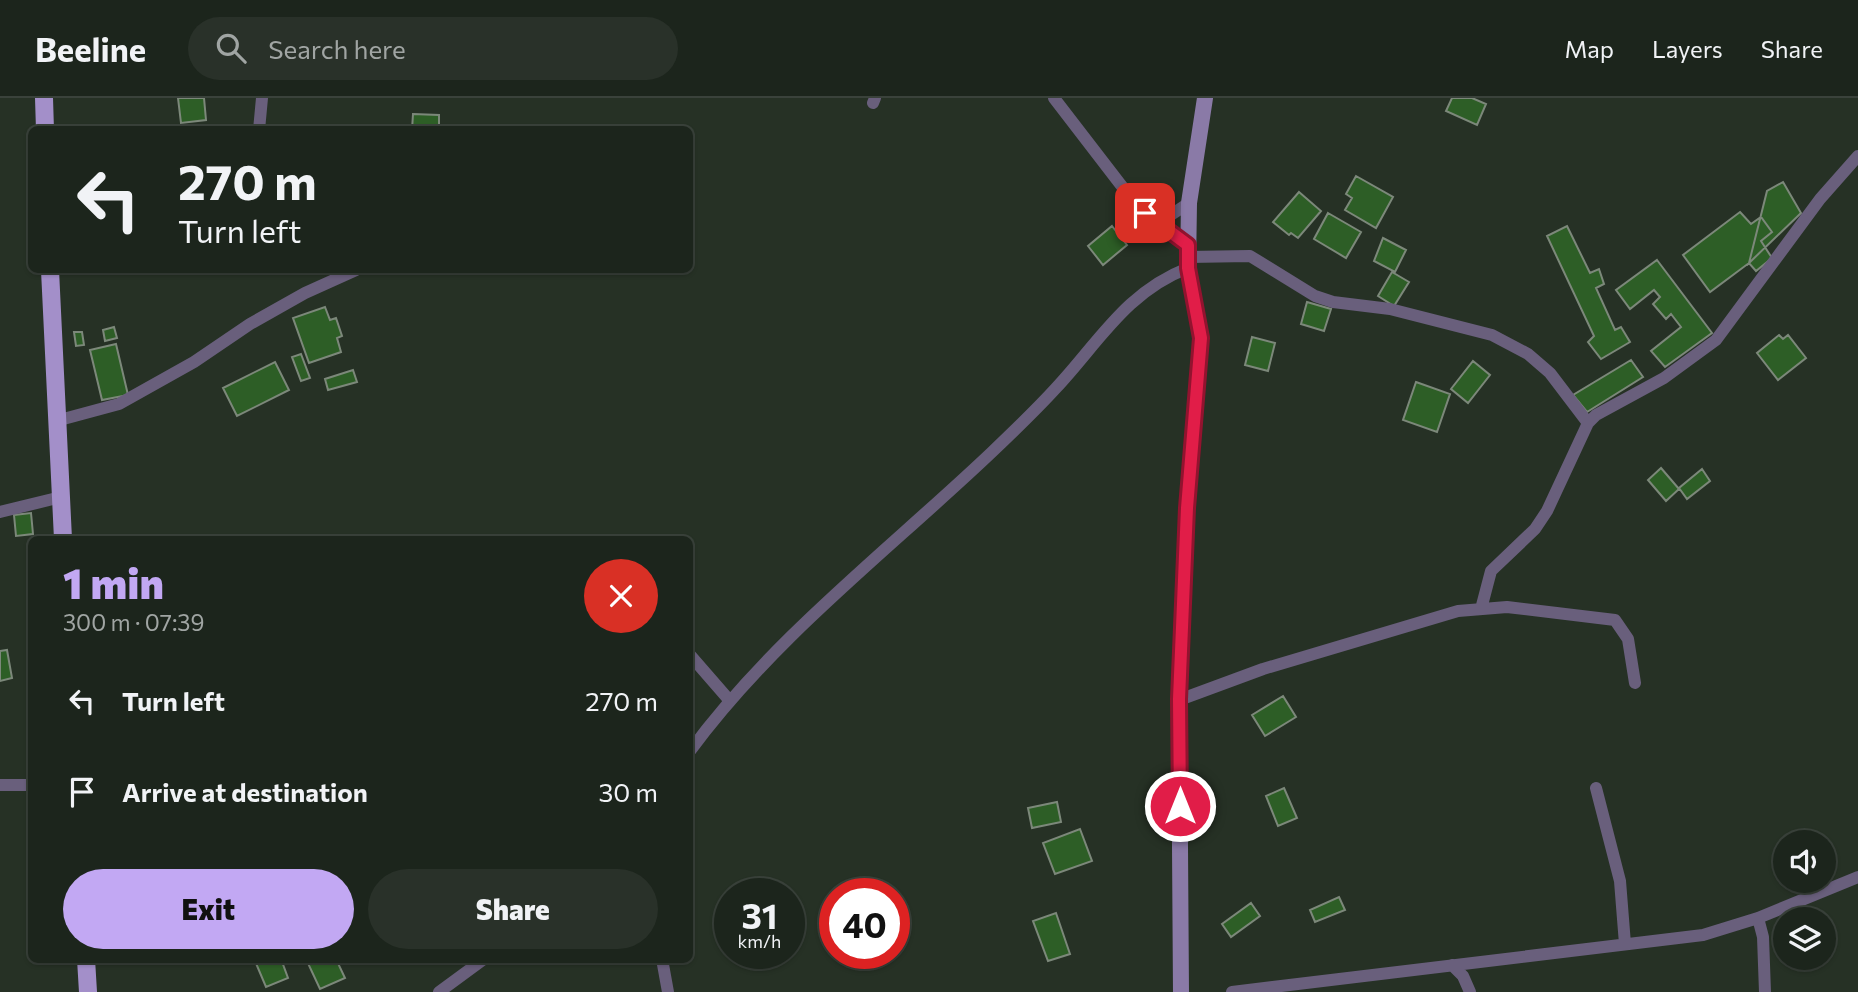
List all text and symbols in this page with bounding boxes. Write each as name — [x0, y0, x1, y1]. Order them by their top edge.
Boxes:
search box — [188, 17, 678, 80]
text: Beeline — [35, 28, 146, 69]
icon: search — [212, 29, 250, 67]
text: Search here — [268, 33, 406, 64]
text: Map — [1565, 34, 1614, 63]
text: Layers — [1652, 34, 1723, 63]
text: Share — [1761, 34, 1823, 63]
text: 270 m — [178, 150, 317, 210]
icon: left — [63, 154, 154, 245]
pin — [1115, 183, 1175, 243]
icon: arrive — [1126, 194, 1164, 232]
text: Turn left — [178, 210, 302, 250]
text: 1 min — [63, 556, 164, 608]
button: close — [584, 559, 658, 633]
text: 300 m · 07:39 — [63, 608, 204, 636]
icon: left — [63, 682, 101, 720]
text: Turn left — [122, 685, 225, 716]
text: 270 m — [585, 685, 658, 716]
position arrow — [1143, 769, 1217, 843]
icon: arrive — [63, 773, 101, 811]
text: Arrive at destination — [122, 776, 368, 807]
text: 30 m — [599, 776, 658, 807]
map controls — [1773, 830, 1836, 970]
button: sound — [1773, 830, 1836, 893]
button: Exit — [63, 869, 354, 949]
button: Share — [368, 869, 658, 949]
speed limit sign: 40 — [819, 878, 910, 969]
text: 31 — [741, 893, 778, 936]
button: layers — [1773, 907, 1836, 970]
text: km/h — [738, 930, 781, 952]

